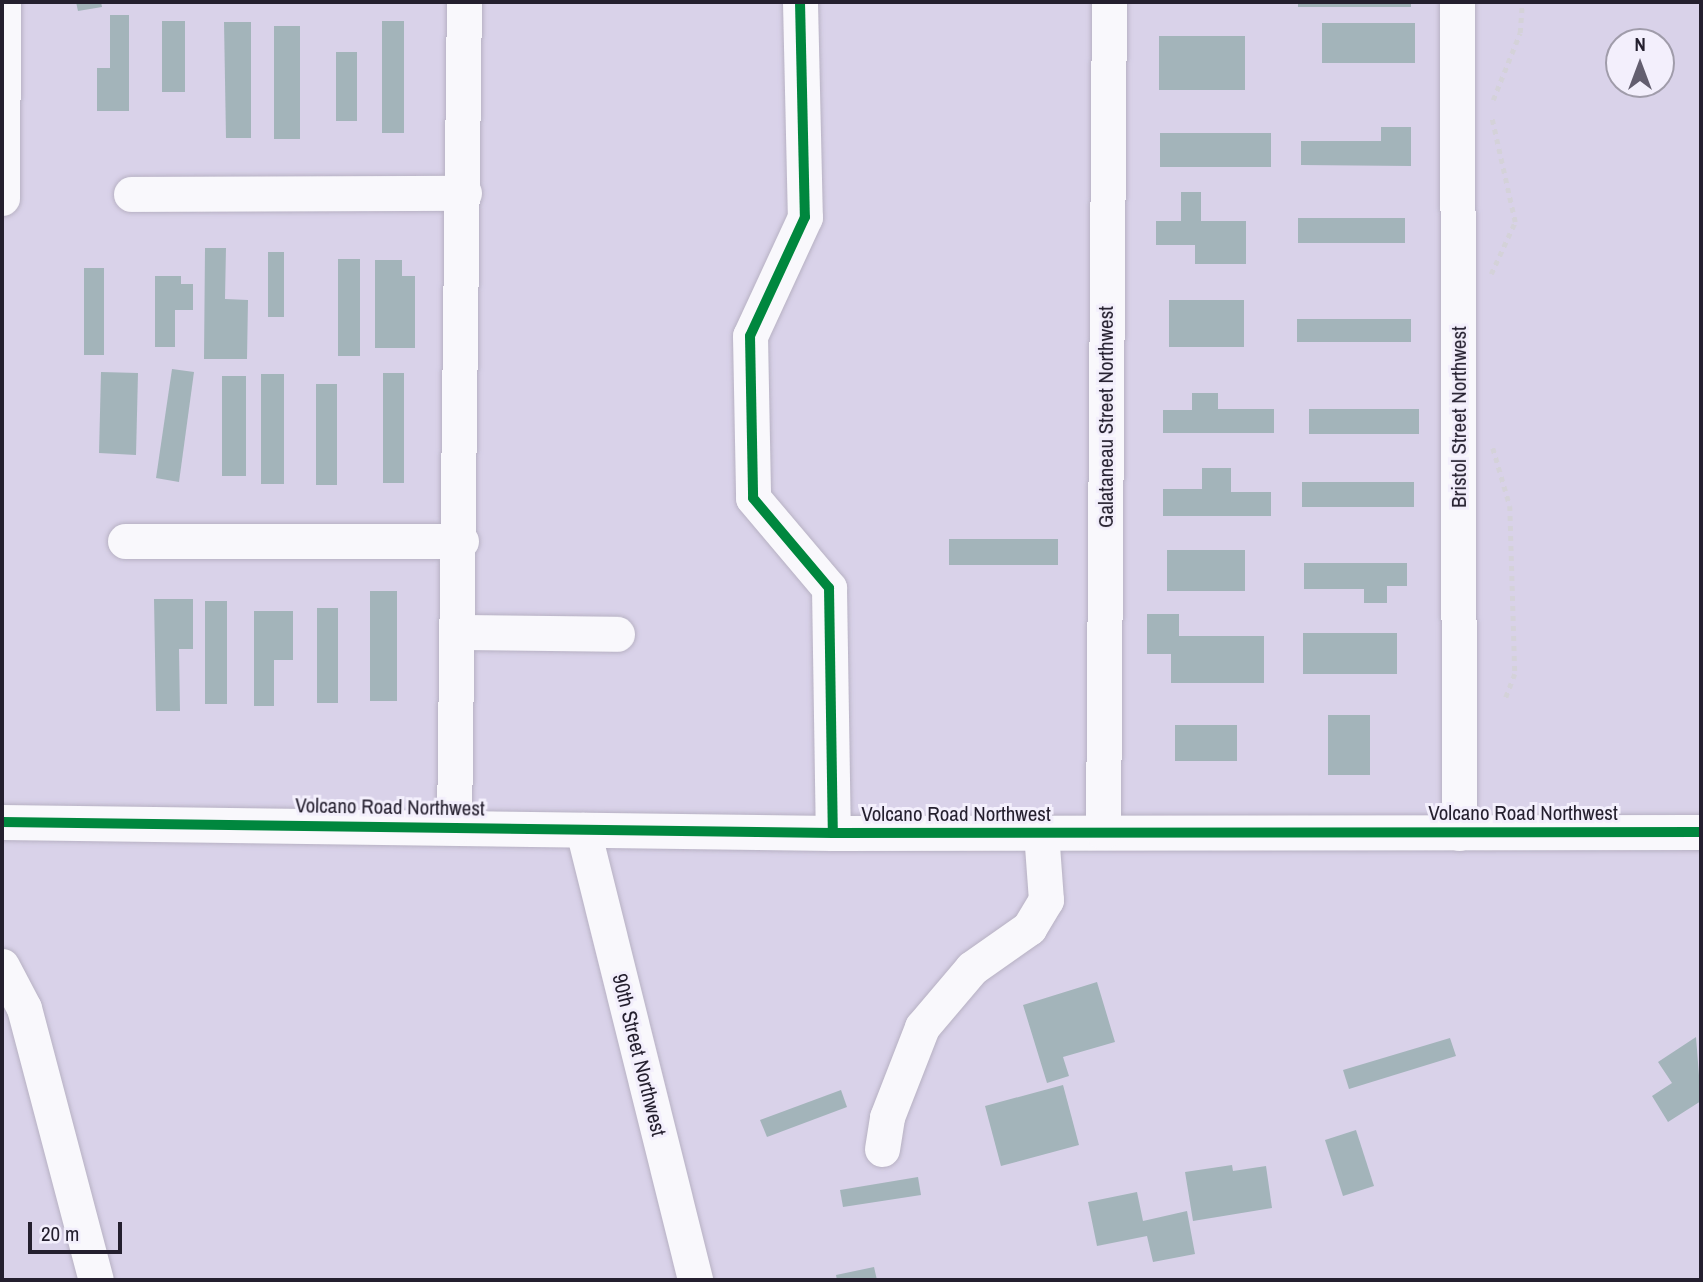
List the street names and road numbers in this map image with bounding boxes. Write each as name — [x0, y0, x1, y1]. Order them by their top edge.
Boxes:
street label: Galataneau Street Northwest — [1093, 306, 1119, 528]
street label: Bristol Street Northwest — [1446, 326, 1472, 508]
street label: Volcano Road Northwest — [295, 793, 485, 821]
street label: Volcano Road Northwest — [1428, 800, 1618, 826]
street label: Volcano Road Northwest — [861, 801, 1051, 827]
street label: 90th Street Northwest — [607, 971, 671, 1139]

